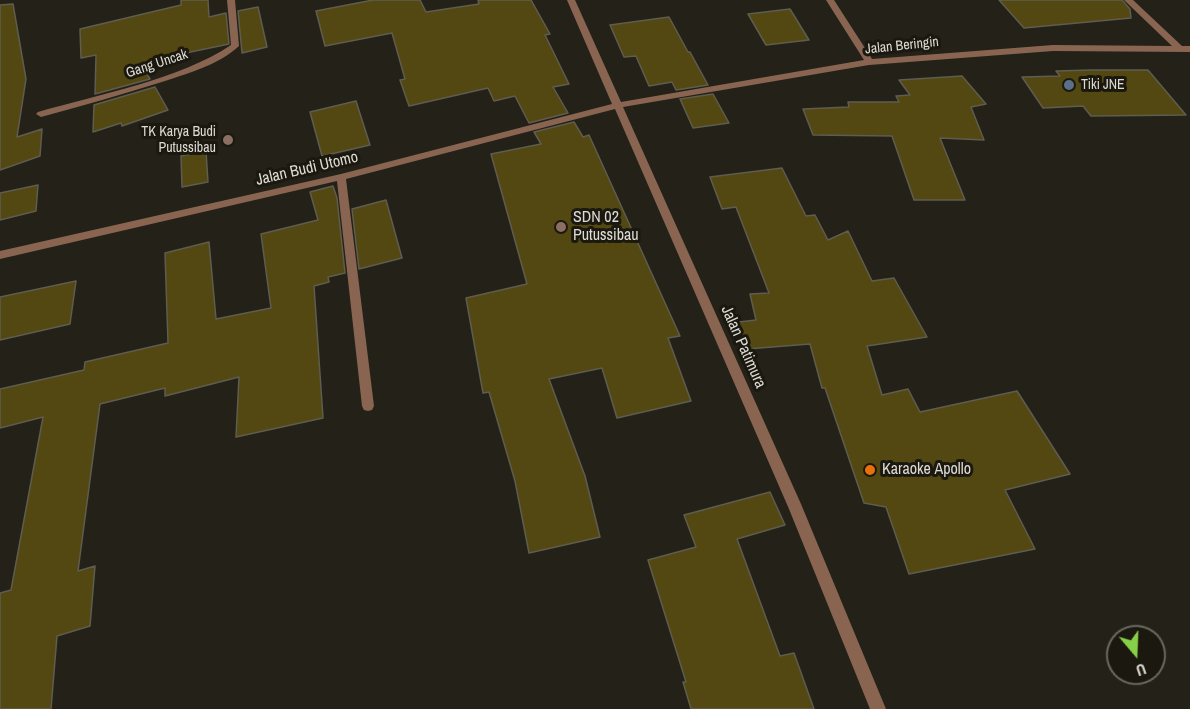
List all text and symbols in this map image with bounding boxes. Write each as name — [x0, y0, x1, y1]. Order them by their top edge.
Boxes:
street label: Jalan Beringin — [864, 34, 940, 58]
street label: Gang Uncak — [124, 46, 190, 82]
place label: Tiki JNE — [1081, 77, 1125, 93]
marker: Tiki JNE — [1062, 78, 1076, 92]
place label: TK Karya Budi Putussibau — [141, 124, 216, 156]
marker: TK Karya Budi Putussibau — [221, 133, 235, 147]
street label: Jalan Budi Utomo — [254, 148, 360, 190]
place label: SDN 02 Putussibau — [573, 208, 639, 246]
marker: SDN 02 Putussibau — [554, 220, 568, 234]
street label: Jalan Patimura — [716, 303, 770, 391]
place label: Karaoke Apollo — [882, 460, 971, 480]
marker: Karaoke Apollo — [863, 463, 877, 477]
north arrow — [1106, 625, 1166, 685]
text: U — [1133, 658, 1149, 682]

